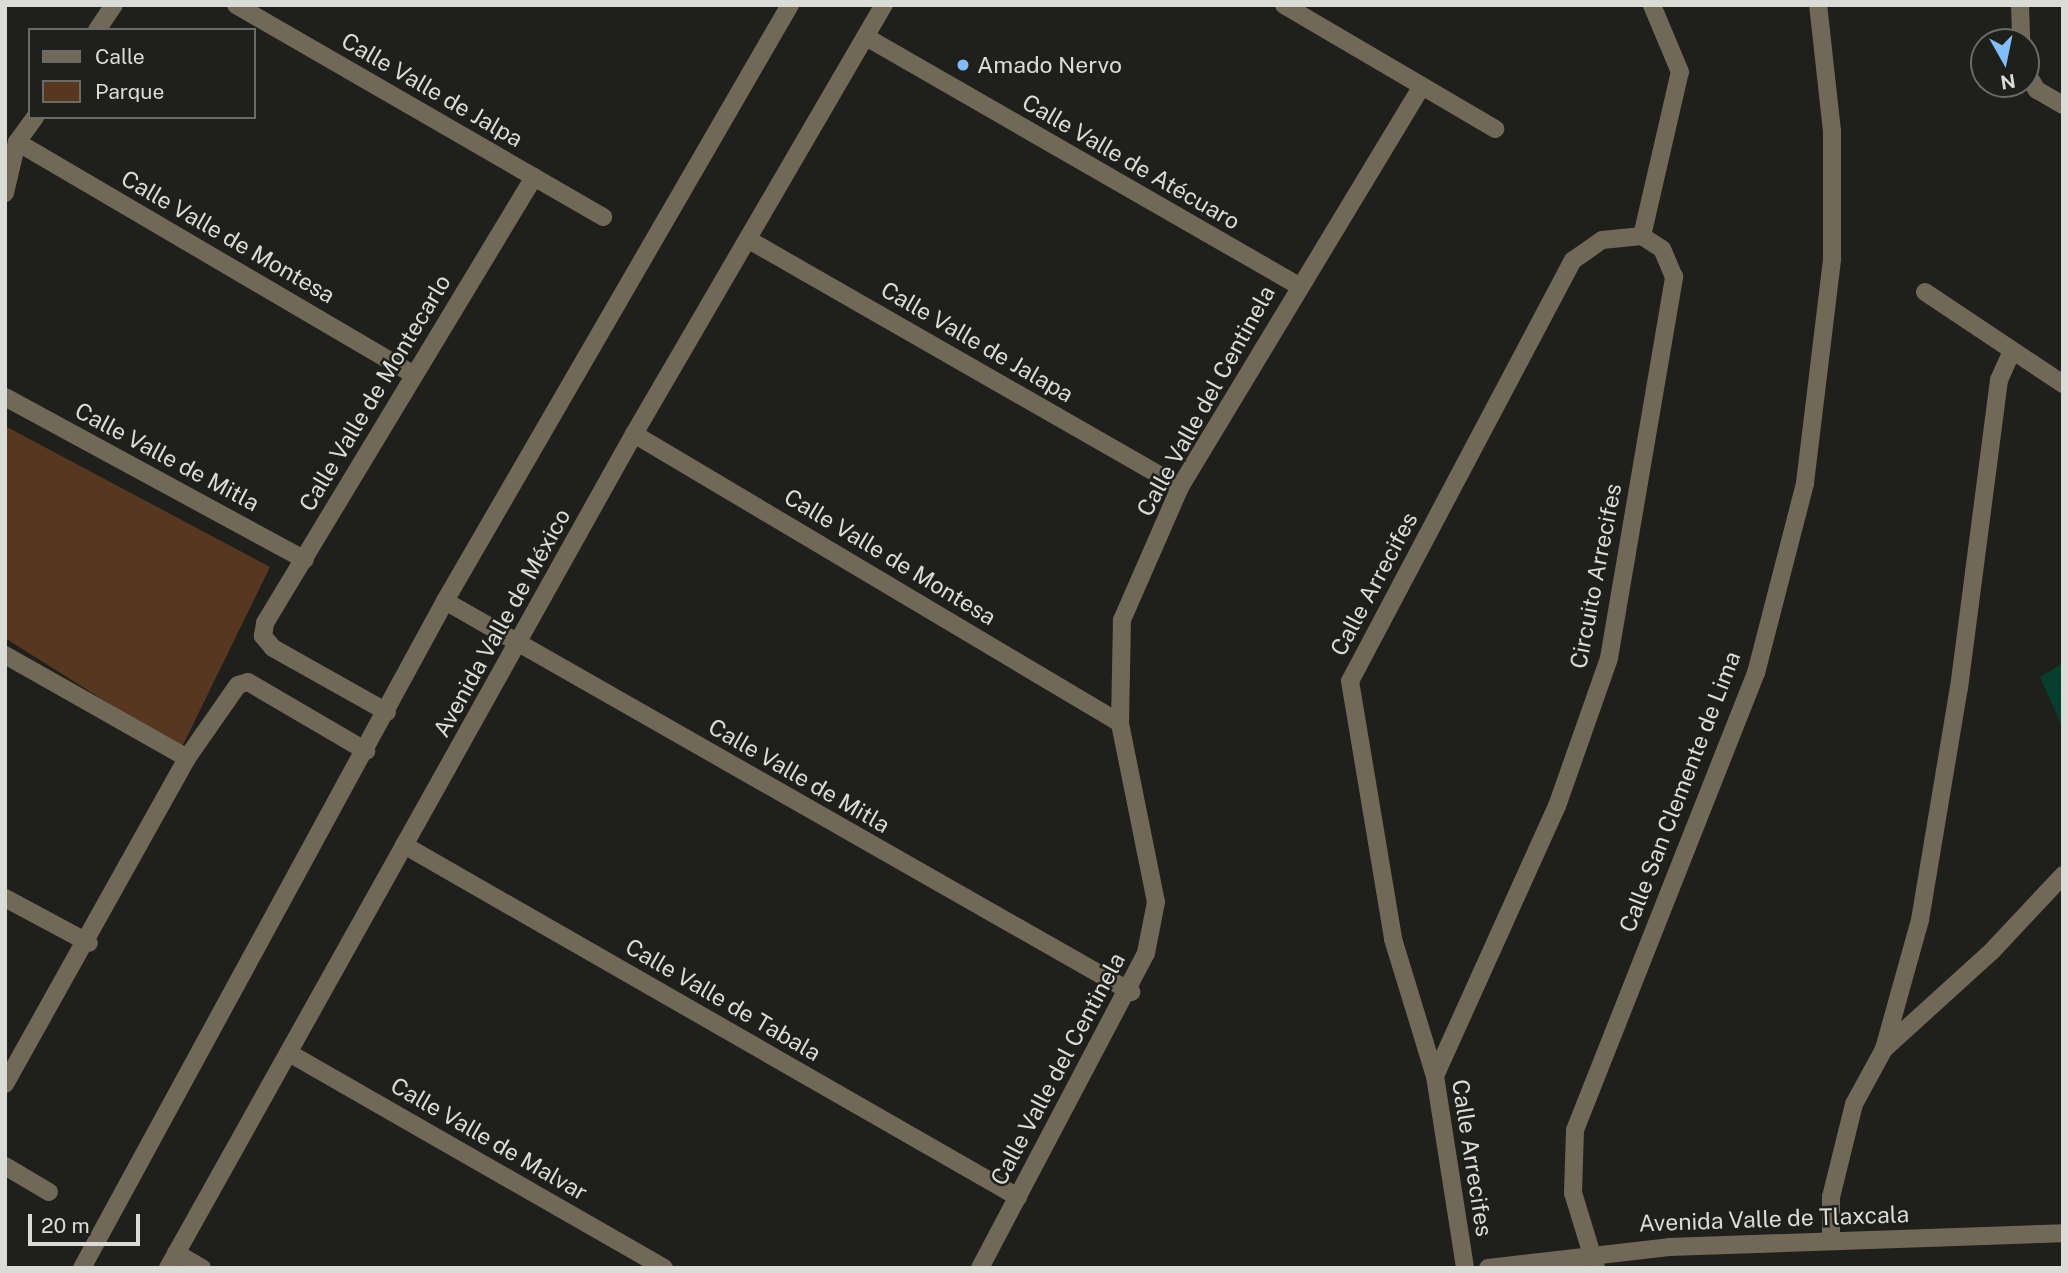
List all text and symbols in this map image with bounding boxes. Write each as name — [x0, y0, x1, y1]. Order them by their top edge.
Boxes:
street label: Calle Valle de Jalpa — [336, 27, 528, 153]
legend — [28, 28, 256, 119]
north arrow — [1970, 28, 2040, 98]
text: Calle — [95, 44, 145, 69]
place label: Amado Nervo — [977, 51, 1122, 79]
marker: Amado Nervo — [955, 57, 971, 73]
text: N — [1999, 70, 2017, 94]
text: Parque — [95, 79, 164, 104]
street label: Calle Valle de Atécuaro — [1017, 88, 1245, 236]
street label: Calle Valle de Montesa — [116, 164, 340, 310]
street label: Calle Valle de Montecarlo — [293, 269, 457, 517]
street label: Calle Valle de Jalapa — [875, 275, 1079, 409]
street label: Calle Valle del Centinela — [1131, 280, 1281, 522]
street label: Calle Valle de Mitla — [70, 397, 264, 517]
street label: Circuito Arrecifes — [1565, 481, 1627, 671]
street label: Calle Valle de Montesa — [779, 483, 1001, 631]
street label: Avenida Valle de México — [427, 503, 577, 743]
street label: Calle Arrecifes — [1325, 507, 1423, 661]
street label: Calle San Clemente de Lima — [1614, 647, 1746, 937]
street label: Calle Valle de Mitla — [703, 713, 895, 839]
street label: Calle Valle de Tabala — [620, 933, 826, 1067]
street label: Calle Valle del Centinela — [985, 948, 1131, 1190]
street label: Calle Valle de Malvar — [385, 1071, 593, 1207]
street label: Calle Arrecifes — [1446, 1077, 1498, 1239]
scale bar — [32, 1200, 144, 1244]
street label: Avenida Valle de Tlaxcala — [1638, 1200, 1910, 1238]
text: 20 m — [41, 1213, 90, 1238]

